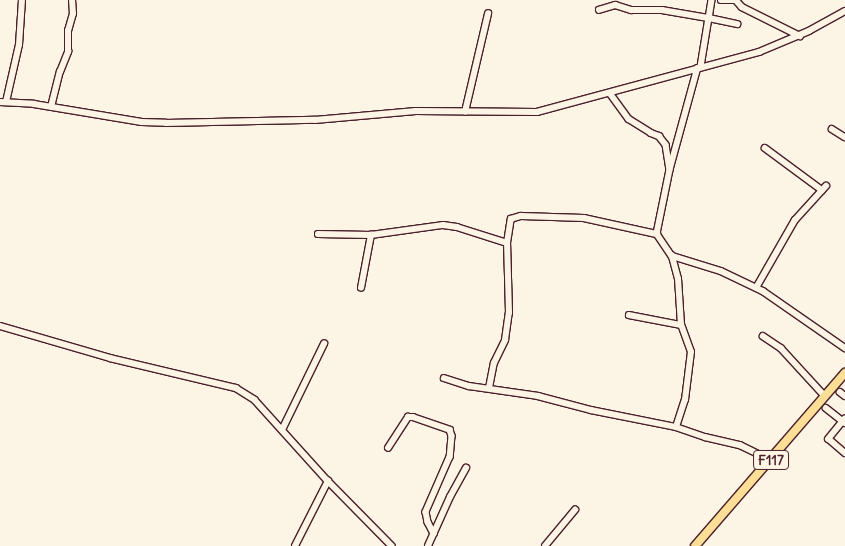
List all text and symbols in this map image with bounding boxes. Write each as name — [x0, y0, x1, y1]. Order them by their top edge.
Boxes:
road number: F117 — [752, 448, 790, 472]

